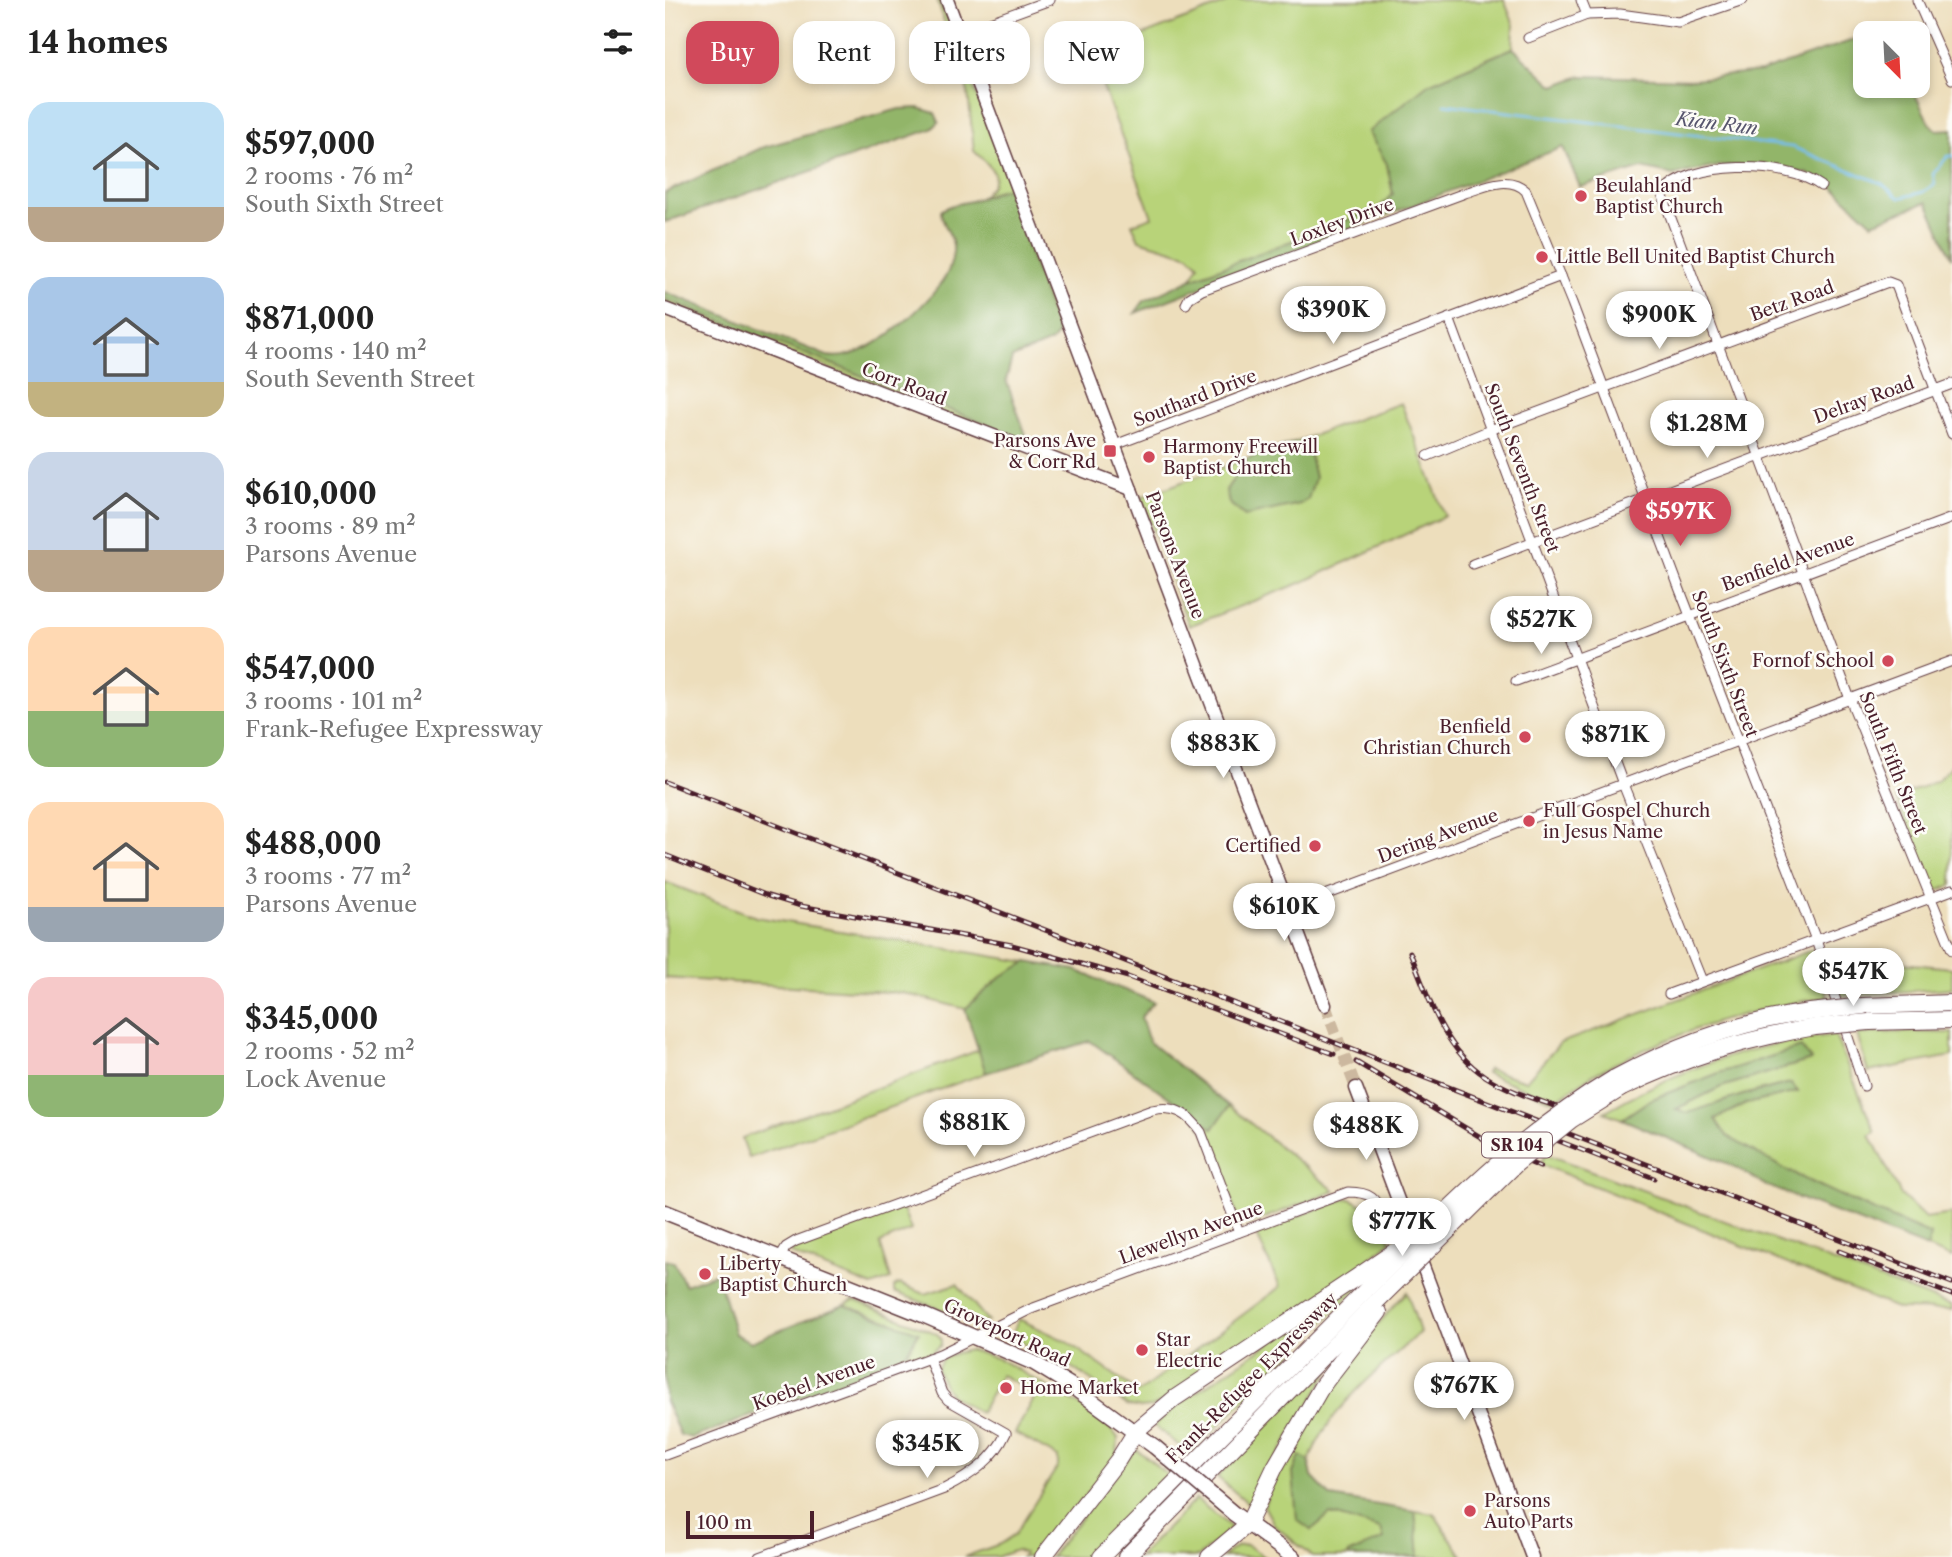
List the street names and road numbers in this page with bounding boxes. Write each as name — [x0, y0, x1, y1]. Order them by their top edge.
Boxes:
street label: Loxley Drive — [1287, 193, 1397, 251]
street label: Betz Road — [1747, 276, 1837, 326]
street label: Corr Road — [858, 358, 950, 410]
street label: Southard Drive — [1130, 364, 1260, 432]
street label: Delray Road — [1811, 372, 1917, 428]
street label: South Seventh Street — [1479, 380, 1565, 557]
street label: Parsons Avenue — [1141, 488, 1209, 622]
street label: Benfield Avenue — [1719, 528, 1857, 596]
street label: South Sixth Street — [1687, 587, 1763, 741]
street label: South Fifth Street — [1854, 688, 1932, 838]
street label: Dering Avenue — [1375, 804, 1501, 868]
road number: SR 104 — [1482, 1133, 1552, 1158]
street label: Llewellyn Avenue — [1116, 1197, 1266, 1269]
street label: Frank-Refugee Expressway — [1162, 1287, 1343, 1468]
street label: Groveport Road — [940, 1294, 1074, 1372]
street label: Koebel Avenue — [750, 1351, 878, 1415]

